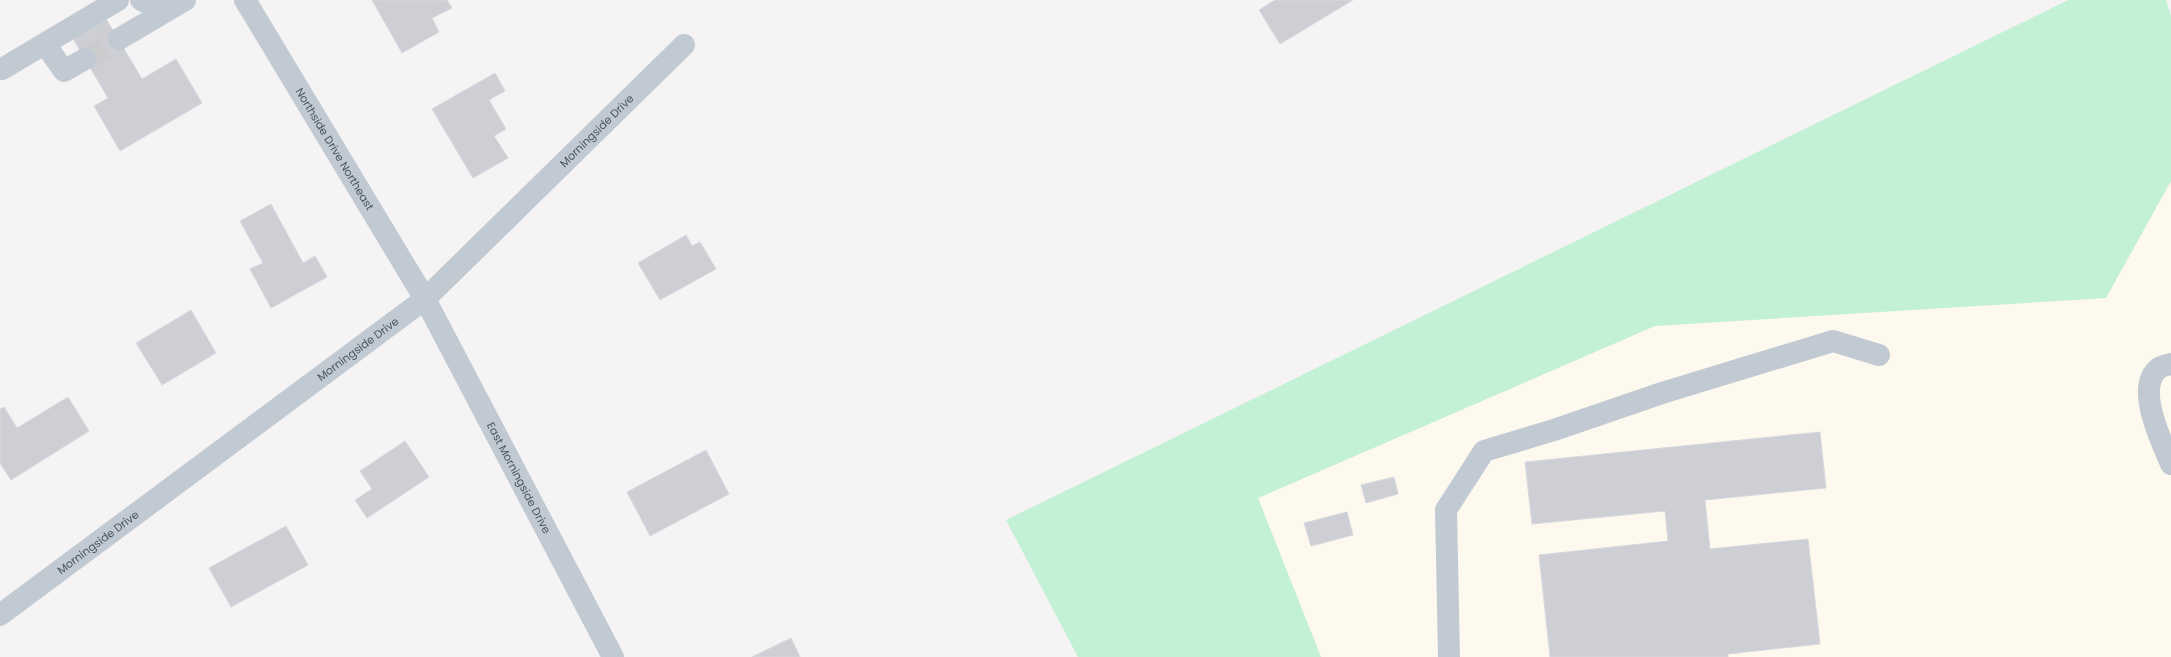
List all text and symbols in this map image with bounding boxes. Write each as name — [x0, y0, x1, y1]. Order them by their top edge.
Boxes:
street label: Northside Drive Northeast — [292, 85, 378, 213]
street label: Morningside Drive — [556, 90, 637, 171]
street label: Morningside Drive — [314, 313, 402, 385]
street label: East Morningside Drive — [483, 419, 555, 537]
street label: Morningside Drive — [54, 506, 142, 578]

